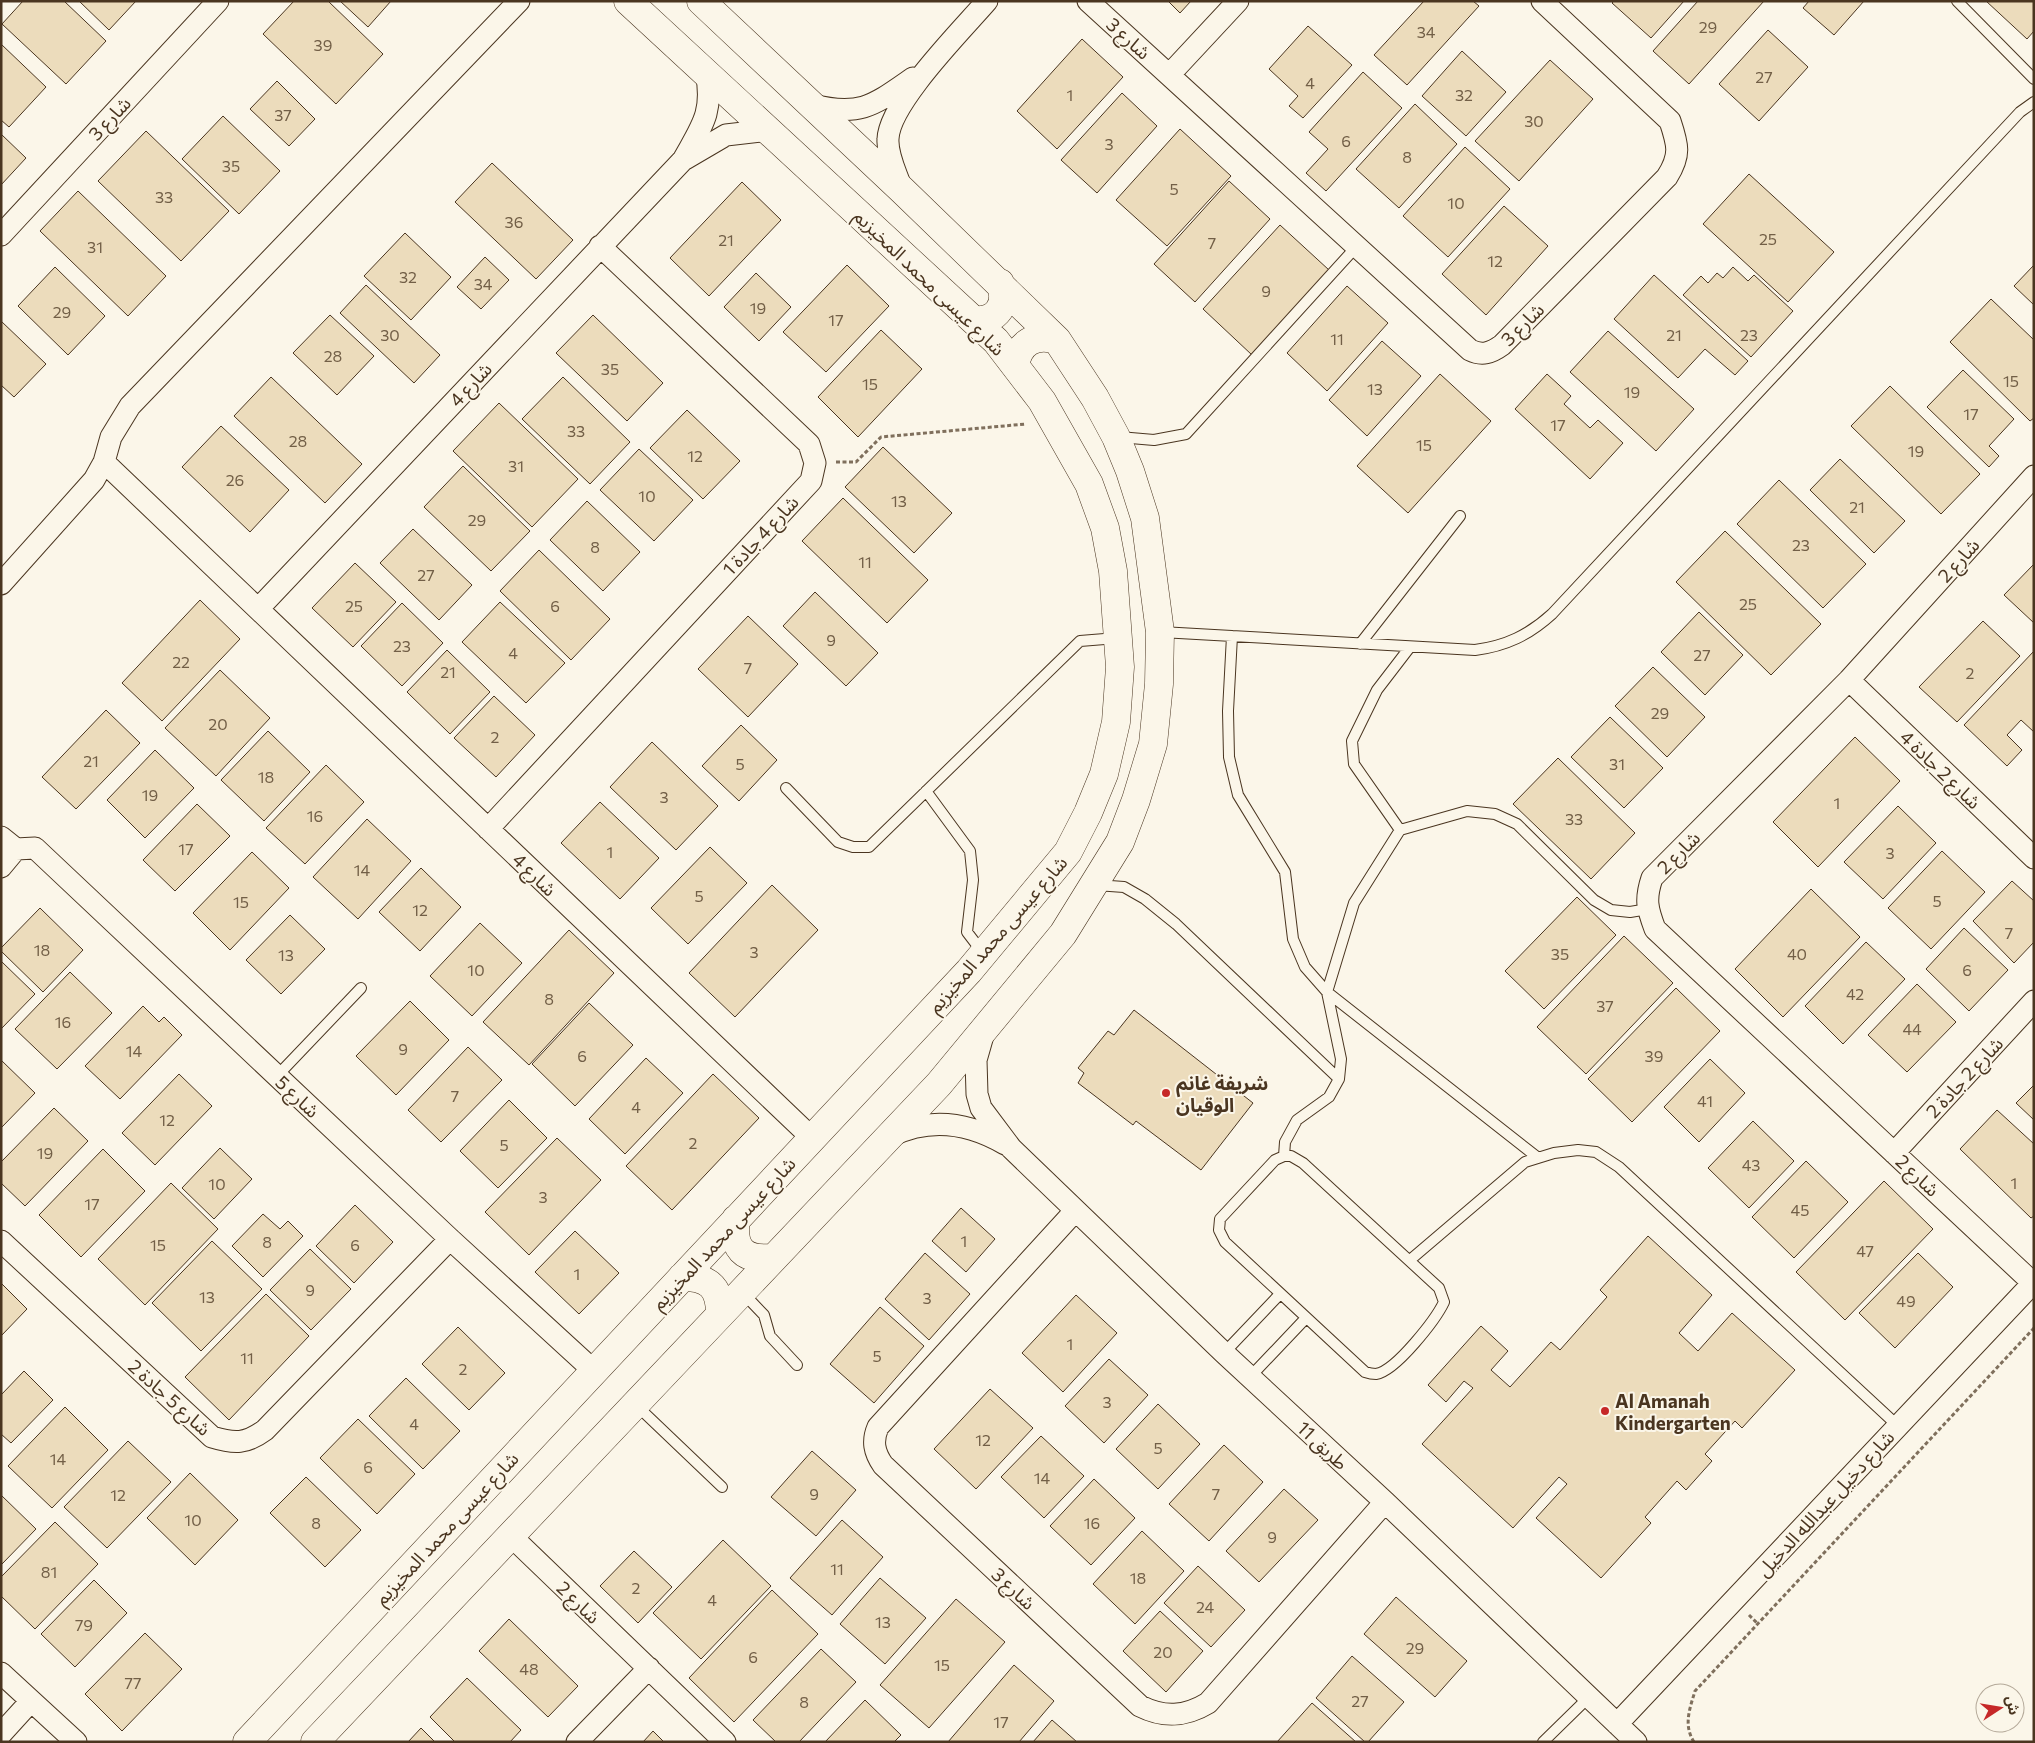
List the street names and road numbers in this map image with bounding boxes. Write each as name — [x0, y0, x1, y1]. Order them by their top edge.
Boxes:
street label: شارع 3 — [1100, 12, 1156, 66]
street label: شارع 3 — [83, 91, 137, 147]
street label: شارع عيسى محمد المخيزيم — [847, 204, 1010, 363]
street label: شارع 3 — [1496, 298, 1550, 352]
street label: شارع 4 — [444, 357, 498, 413]
street label: شارع 4 جادة 1 — [717, 490, 805, 582]
street label: شارع 2 — [1932, 533, 1986, 589]
street label: شارع 2 جادة 4 — [1894, 725, 1986, 815]
street label: شارع 2 — [1652, 826, 1706, 880]
street label: شارع 4 — [506, 848, 562, 903]
street label: شارع عيسى محمد المخيزيم — [922, 851, 1075, 1020]
street label: شارع 2 جادة 2 — [1921, 1032, 2010, 1124]
street label: شارع 5 — [269, 1070, 325, 1124]
street label: شارع 2 — [1889, 1149, 1945, 1203]
street label: شارع عيسى محمد المخيزيم — [646, 1152, 803, 1317]
street label: شارع 5 جادة 2 — [122, 1354, 216, 1442]
street label: طريق 11 — [1292, 1416, 1353, 1475]
street label: شارع دخيل عبدالله الدخيل — [1751, 1425, 1901, 1583]
street label: شارع عيسى محمد المخيزيم — [369, 1447, 526, 1612]
street label: شارع 3 — [985, 1562, 1041, 1616]
street label: شارع 2 — [551, 1576, 605, 1630]

